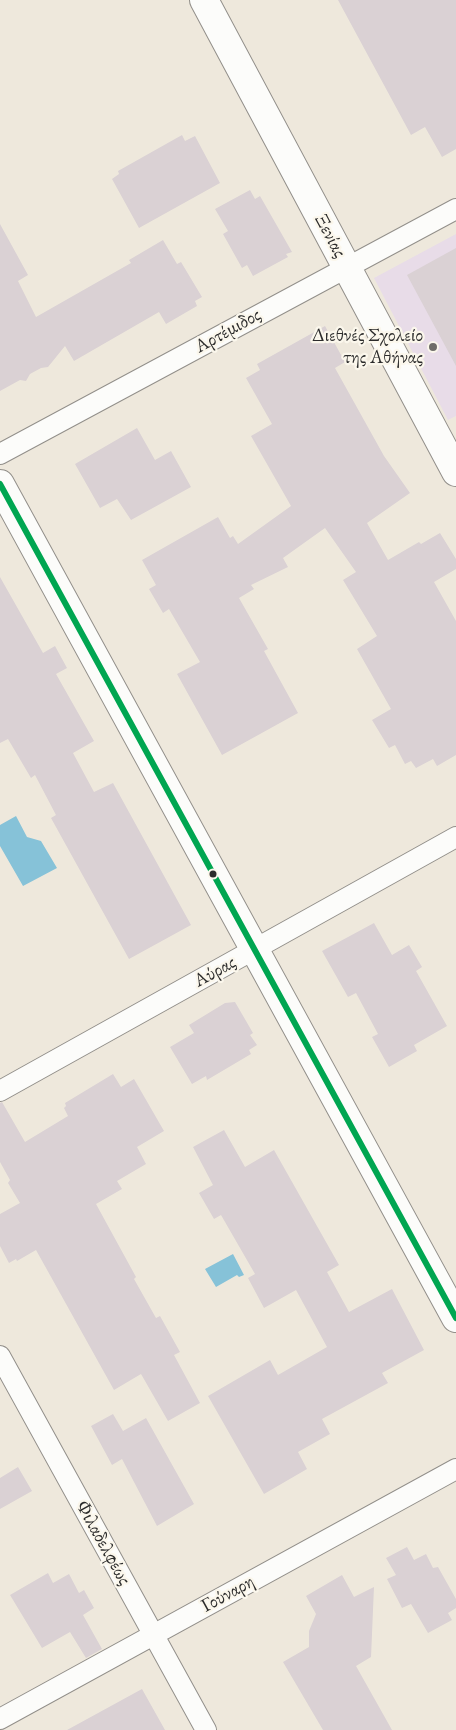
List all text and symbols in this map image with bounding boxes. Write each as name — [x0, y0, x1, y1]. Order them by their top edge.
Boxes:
street label: Ξενίας — [309, 210, 351, 262]
street label: Αρτέμιδος — [191, 304, 265, 358]
place label: Διεθνές Σχολείο της Αθήνας — [312, 325, 423, 369]
marker: Διεθνές Σχολείο της Αθήνας — [427, 341, 439, 353]
unlabelled marker — [208, 869, 218, 879]
street label: Αύρας — [190, 951, 240, 993]
street label: Φιλαδελφέως — [70, 1497, 136, 1589]
street label: Γούναρη — [198, 1570, 258, 1618]

